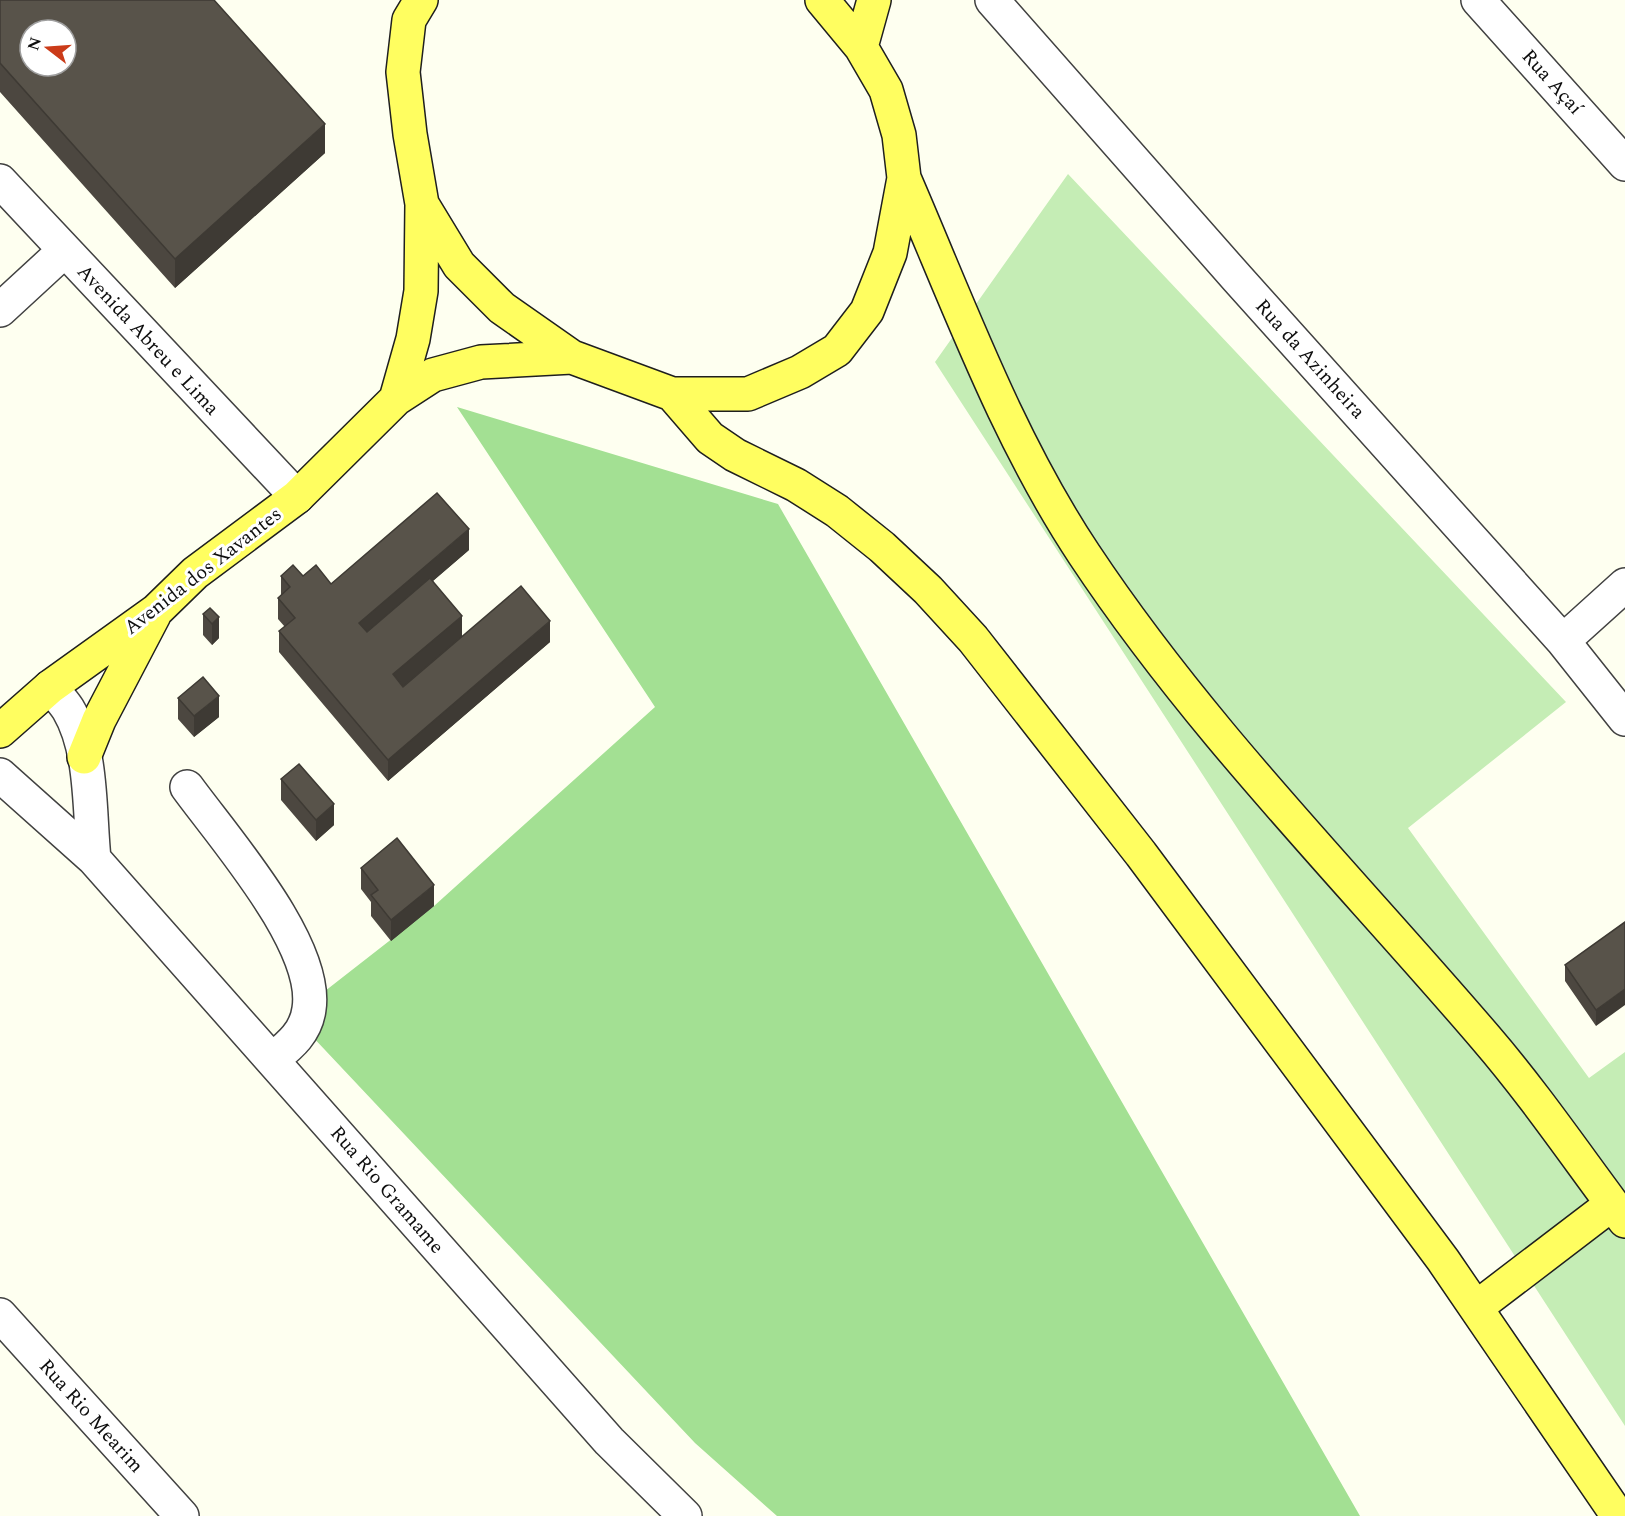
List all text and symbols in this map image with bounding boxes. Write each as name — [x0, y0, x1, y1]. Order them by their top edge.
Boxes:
north arrow — [18, 18, 78, 78]
text: N — [21, 34, 48, 54]
street label: Rua Açaí — [1514, 42, 1590, 122]
street label: Avenida Abreu e Lima — [70, 258, 226, 423]
street label: Rua da Azinheira — [1248, 292, 1372, 426]
street label: Avenida dos Xavantes — [118, 500, 288, 642]
street label: Rua Rio Gramame — [323, 1119, 451, 1261]
street label: Rua Rio Mearim — [31, 1352, 151, 1480]

